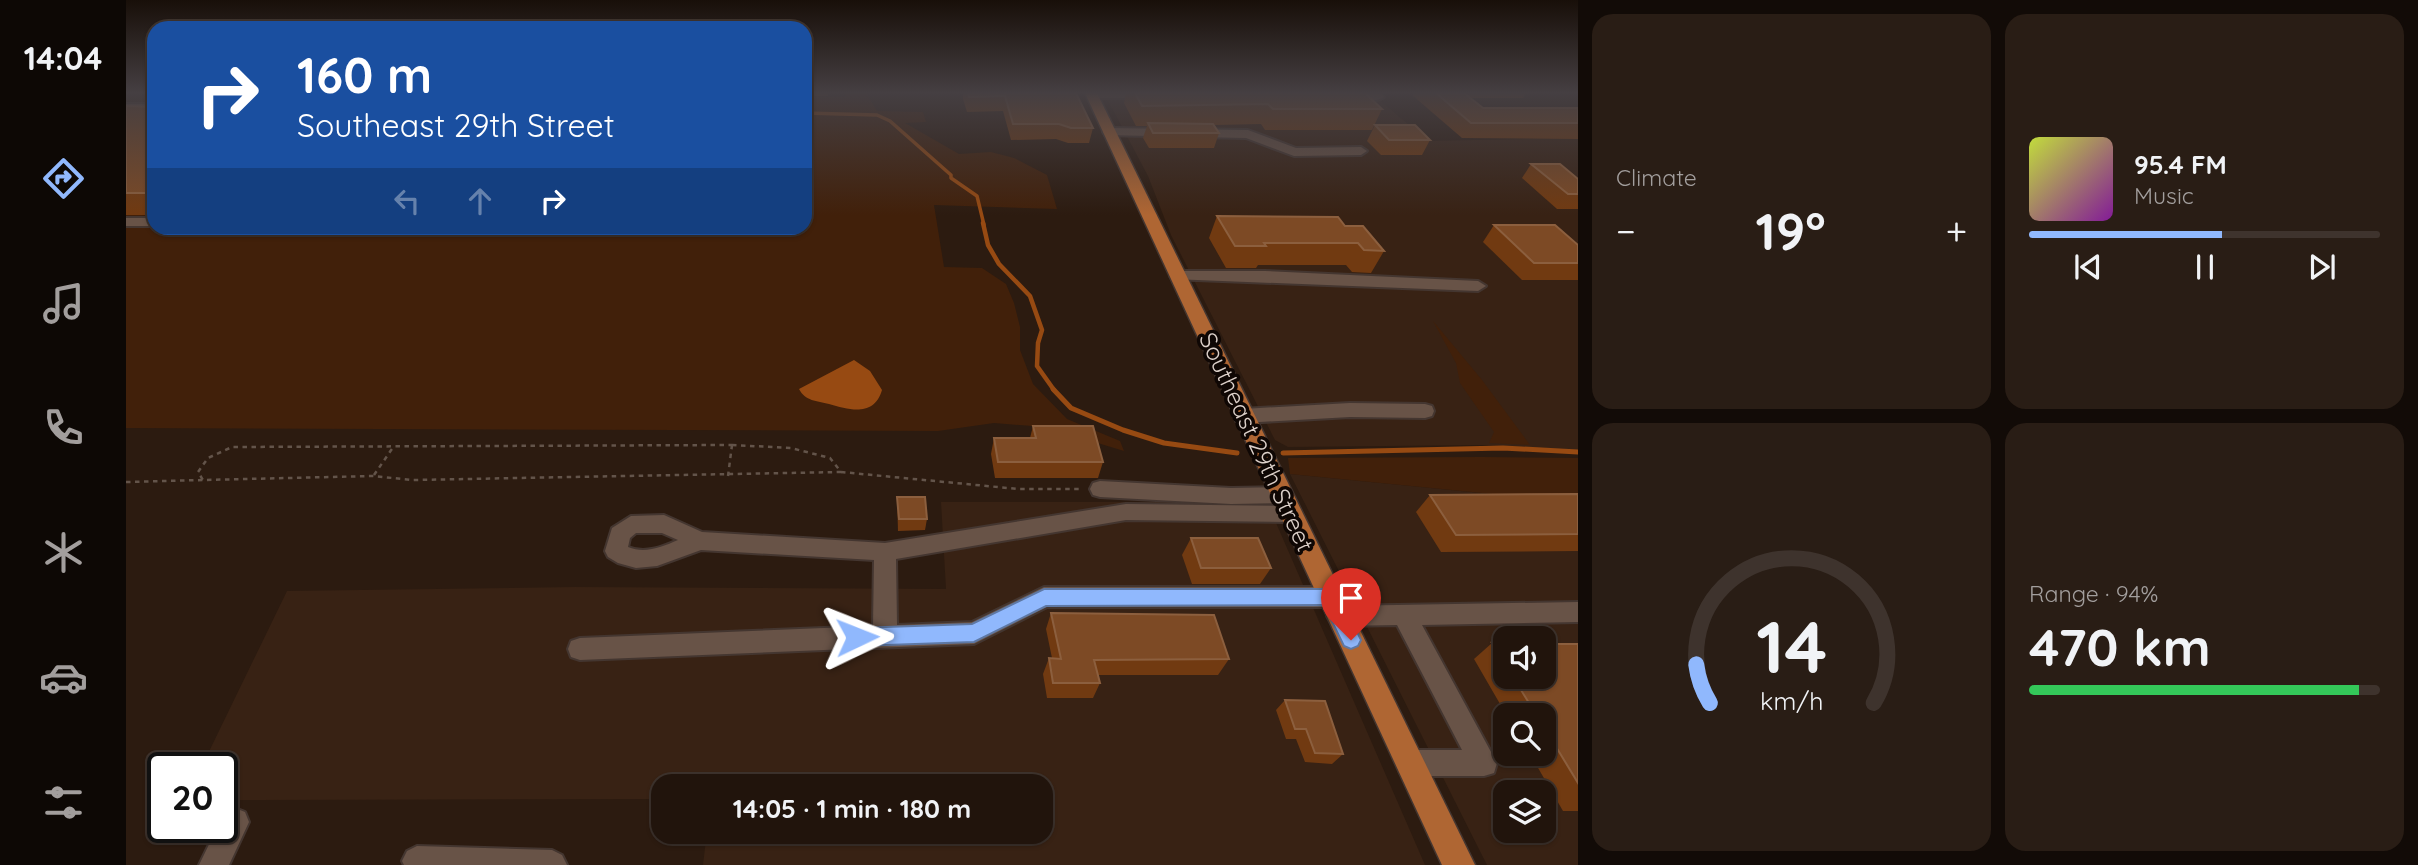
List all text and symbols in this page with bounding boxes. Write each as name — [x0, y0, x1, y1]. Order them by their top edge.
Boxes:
text: 14:04 — [24, 38, 102, 78]
text: 160 m — [297, 44, 432, 105]
icon: right — [182, 49, 273, 140]
text: Southeast 29th Street — [297, 105, 615, 145]
text: 95.4 FM — [2134, 148, 2227, 181]
icon: directions — [39, 154, 88, 203]
text: Climate — [1616, 163, 1697, 192]
text: Music — [2134, 181, 2194, 210]
icon: left — [388, 182, 426, 220]
icon: ahead — [461, 182, 499, 220]
icon: right — [534, 182, 572, 220]
text: 19° — [1756, 198, 1826, 263]
text: − — [1616, 207, 1636, 255]
text: + — [1946, 207, 1967, 255]
icon: previous — [2069, 248, 2107, 286]
icon: pause — [2186, 248, 2224, 286]
icon: next — [2303, 248, 2341, 286]
icon: music — [39, 279, 88, 328]
street label: Southeast 29th Street — [1193, 327, 1321, 556]
icon: phone — [39, 403, 88, 452]
icon: climate — [39, 528, 88, 577]
pin — [1321, 568, 1381, 640]
icon: arrive — [1332, 579, 1370, 617]
text: Range · 94% — [2029, 579, 2158, 608]
position arrow — [820, 600, 894, 674]
text: 14 — [1756, 600, 1827, 691]
text: 470 km — [2029, 614, 2211, 679]
map controls — [1493, 626, 1556, 843]
button: sound — [1493, 626, 1556, 689]
icon: car — [39, 653, 88, 702]
text: km/h — [1760, 685, 1823, 716]
button: search — [1493, 703, 1556, 766]
speed limit sign: 20 — [147, 752, 238, 843]
icon: filters — [39, 778, 88, 827]
button: layers — [1493, 780, 1556, 843]
text: 14:05 · 1 min · 180 m — [733, 792, 971, 825]

